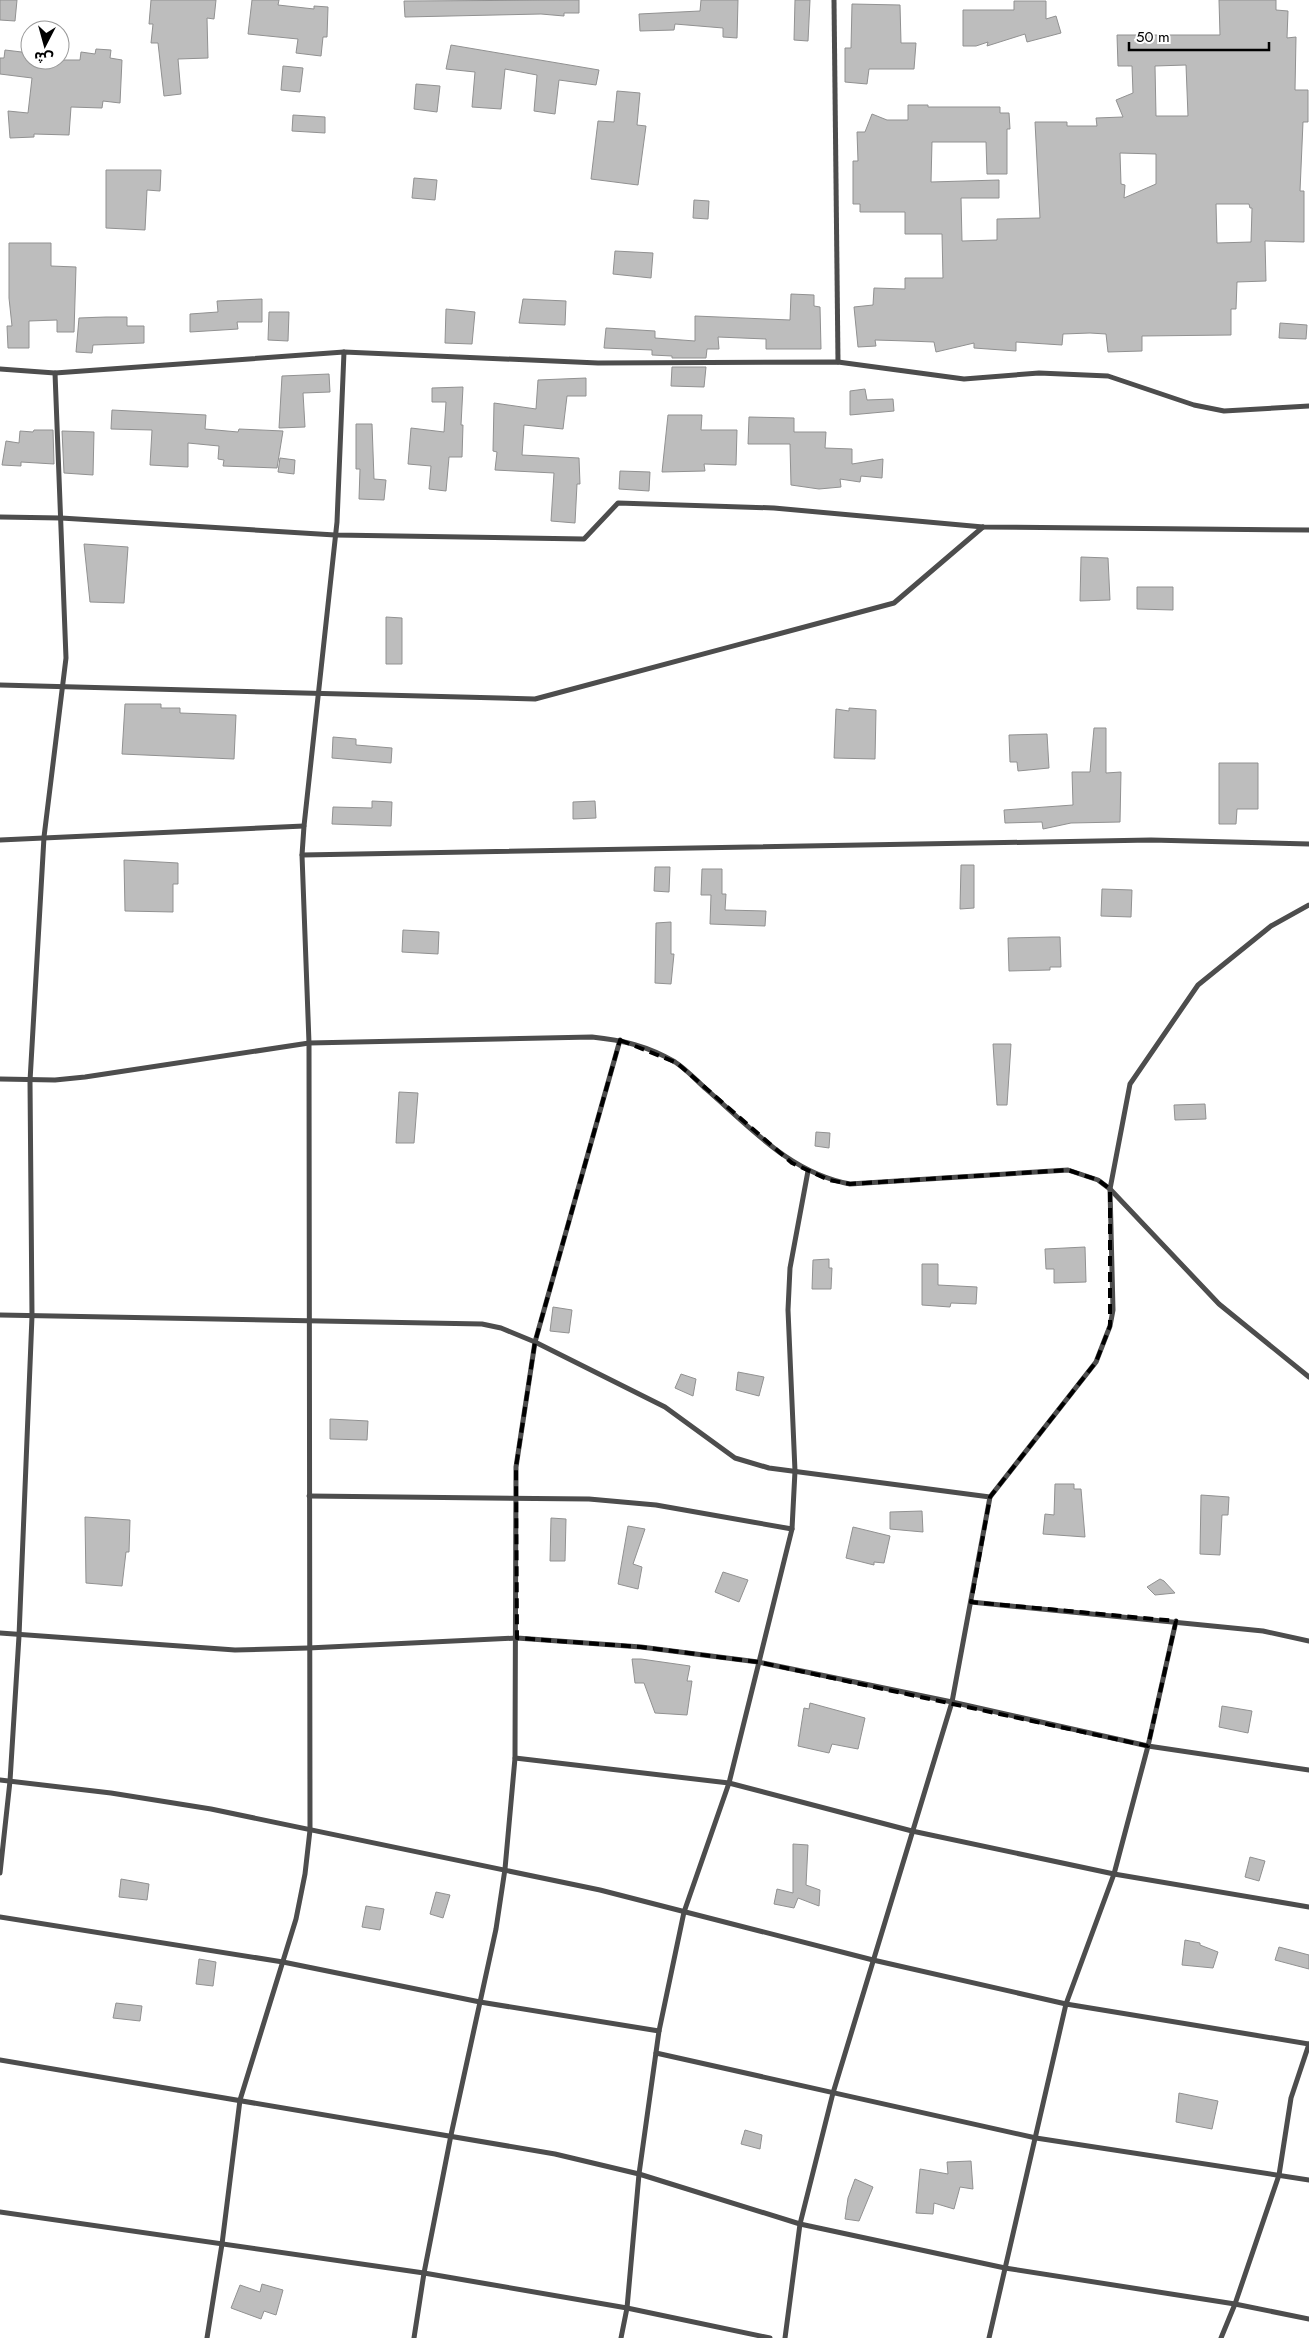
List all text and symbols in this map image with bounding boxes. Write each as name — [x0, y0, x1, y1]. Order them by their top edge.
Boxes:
north arrow — [20, 20, 70, 70]
scale bar — [1129, 20, 1269, 52]
text: 50 m — [1136, 26, 1170, 48]
text: ش — [33, 47, 54, 69]

